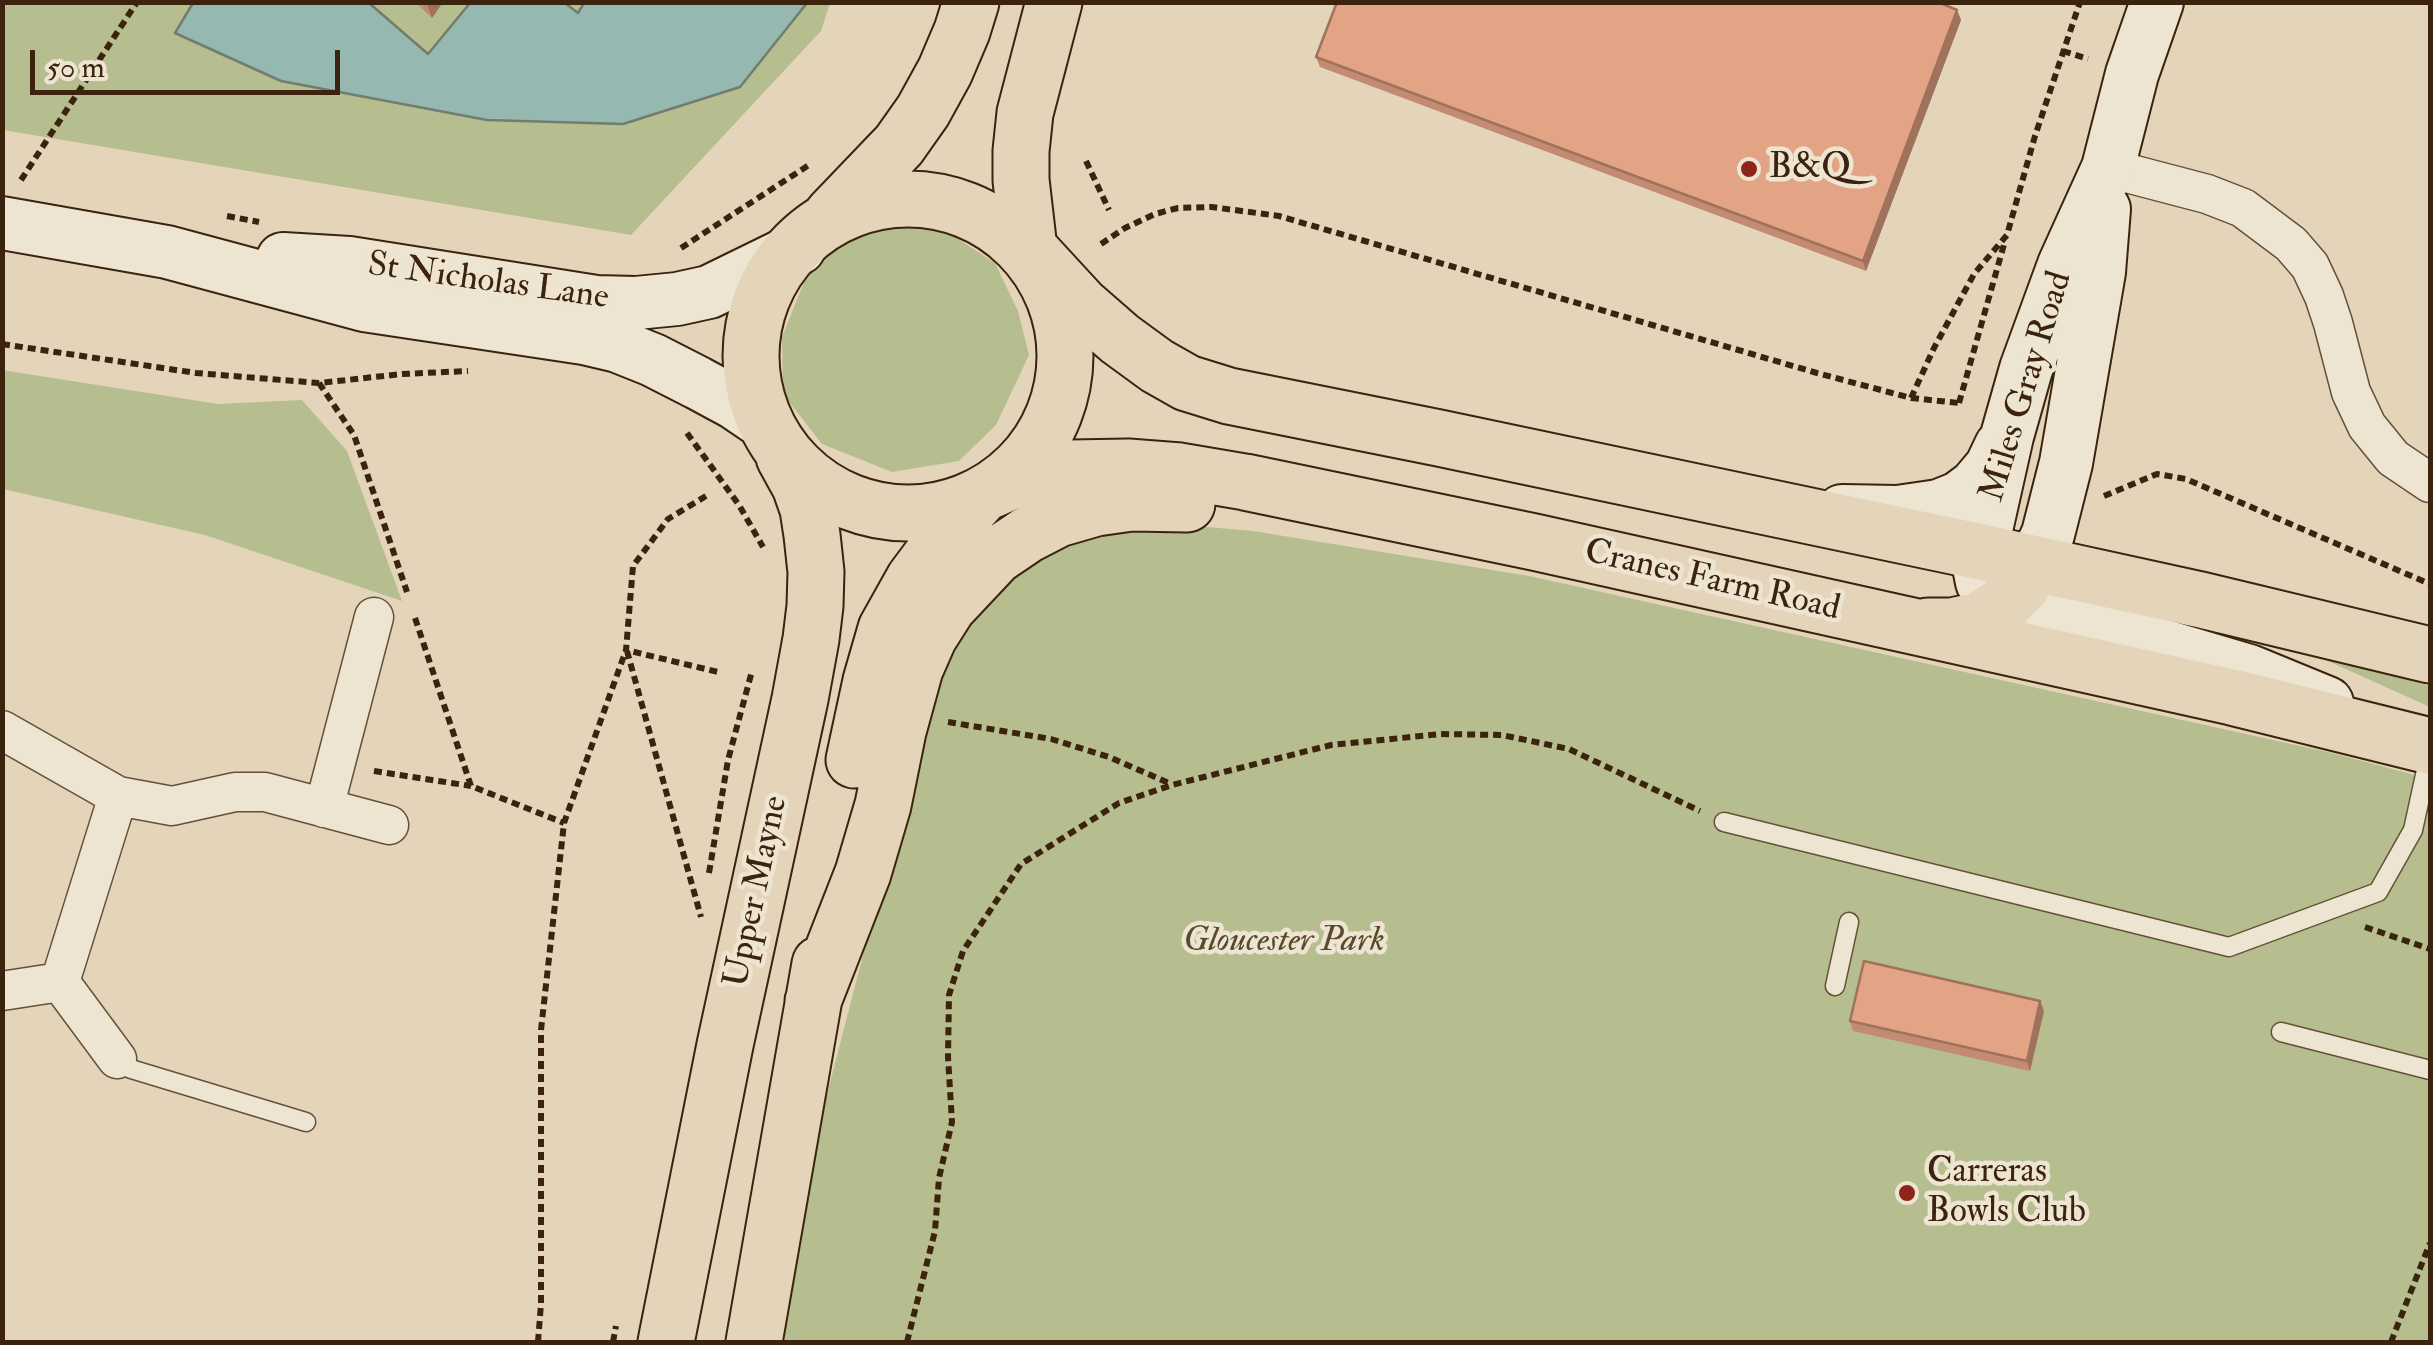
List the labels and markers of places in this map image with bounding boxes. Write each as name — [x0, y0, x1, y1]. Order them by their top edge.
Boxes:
place label: B&Q — [1769, 148, 1851, 190]
marker: B&Q — [1738, 158, 1760, 180]
place label: Carreras Bowls Club — [1927, 1152, 2086, 1234]
marker: Carreras Bowls Club — [1896, 1182, 1918, 1204]

